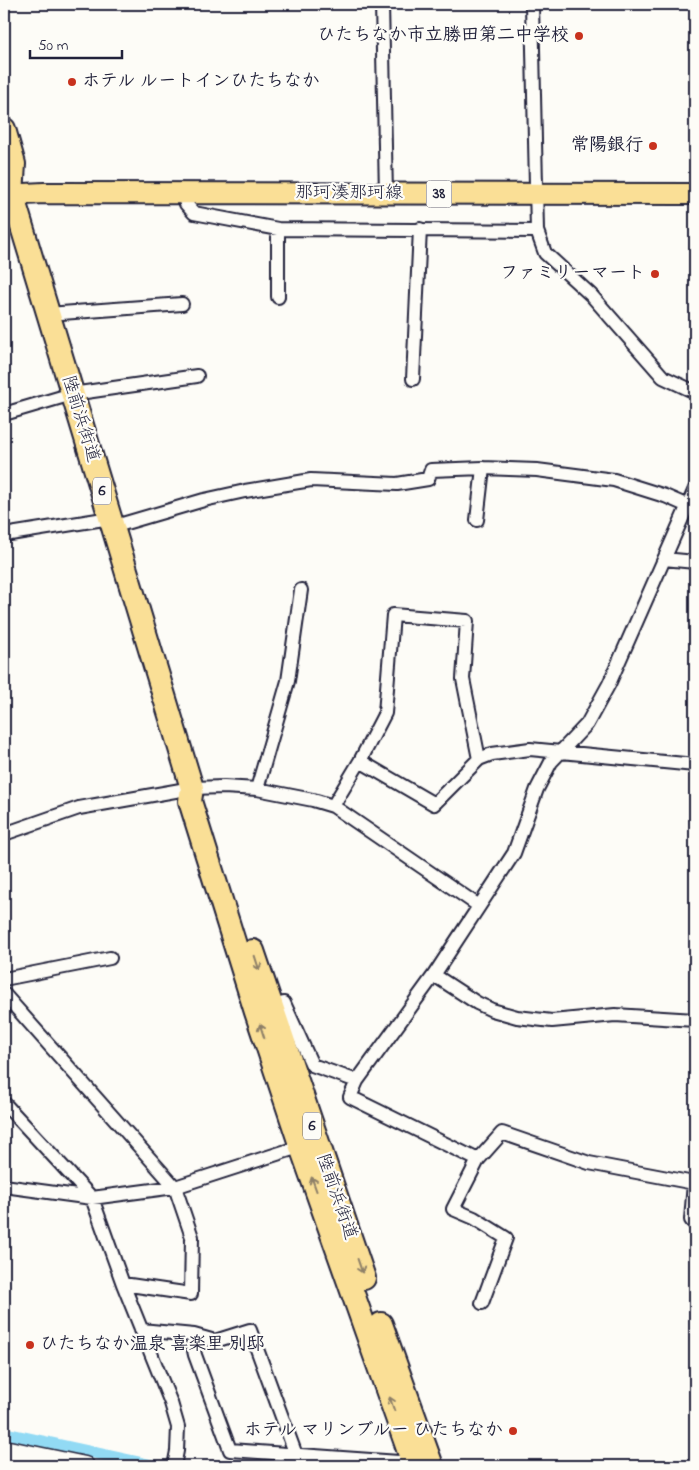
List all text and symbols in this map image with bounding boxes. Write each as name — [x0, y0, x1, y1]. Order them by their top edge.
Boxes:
place label: ひたちなか市立勝田第二中学校 — [317, 23, 569, 49]
scale bar — [30, 28, 122, 60]
marker: ひたちなか市立勝田第二中学校 — [573, 30, 585, 42]
text: 50 m — [38, 35, 69, 57]
place label: ホテル ルートインひたちなか — [82, 69, 320, 95]
marker: ホテル ルートインひたちなか — [66, 76, 78, 88]
place label: 常陽銀行 — [571, 133, 643, 159]
marker: 常陽銀行 — [647, 140, 659, 152]
road number: 38 — [426, 180, 452, 208]
street label: 那珂湊那珂線 — [295, 181, 403, 207]
place label: ファミリーマート — [500, 261, 645, 287]
marker: ファミリーマート — [649, 268, 661, 280]
street label: 陸前浜街道 — [54, 372, 106, 466]
road number: 6 — [93, 478, 111, 504]
one-way arrow — [253, 955, 262, 970]
one-way arrow — [257, 1023, 267, 1039]
road number: 6 — [303, 1112, 321, 1140]
street label: 陸前浜街道 — [309, 1150, 363, 1244]
one-way arrow — [309, 1177, 319, 1193]
one-way arrow — [356, 1258, 365, 1273]
place label: ひたちなか温泉 喜楽里 別邸 — [40, 1332, 265, 1358]
marker: ひたちなか温泉 喜楽里 別邸 — [24, 1339, 36, 1351]
one-way arrow — [387, 1396, 396, 1412]
place label: ホテル マリンブルー ひたちなか — [244, 1418, 503, 1444]
marker: ホテル マリンブルー ひたちなか — [507, 1425, 519, 1437]

